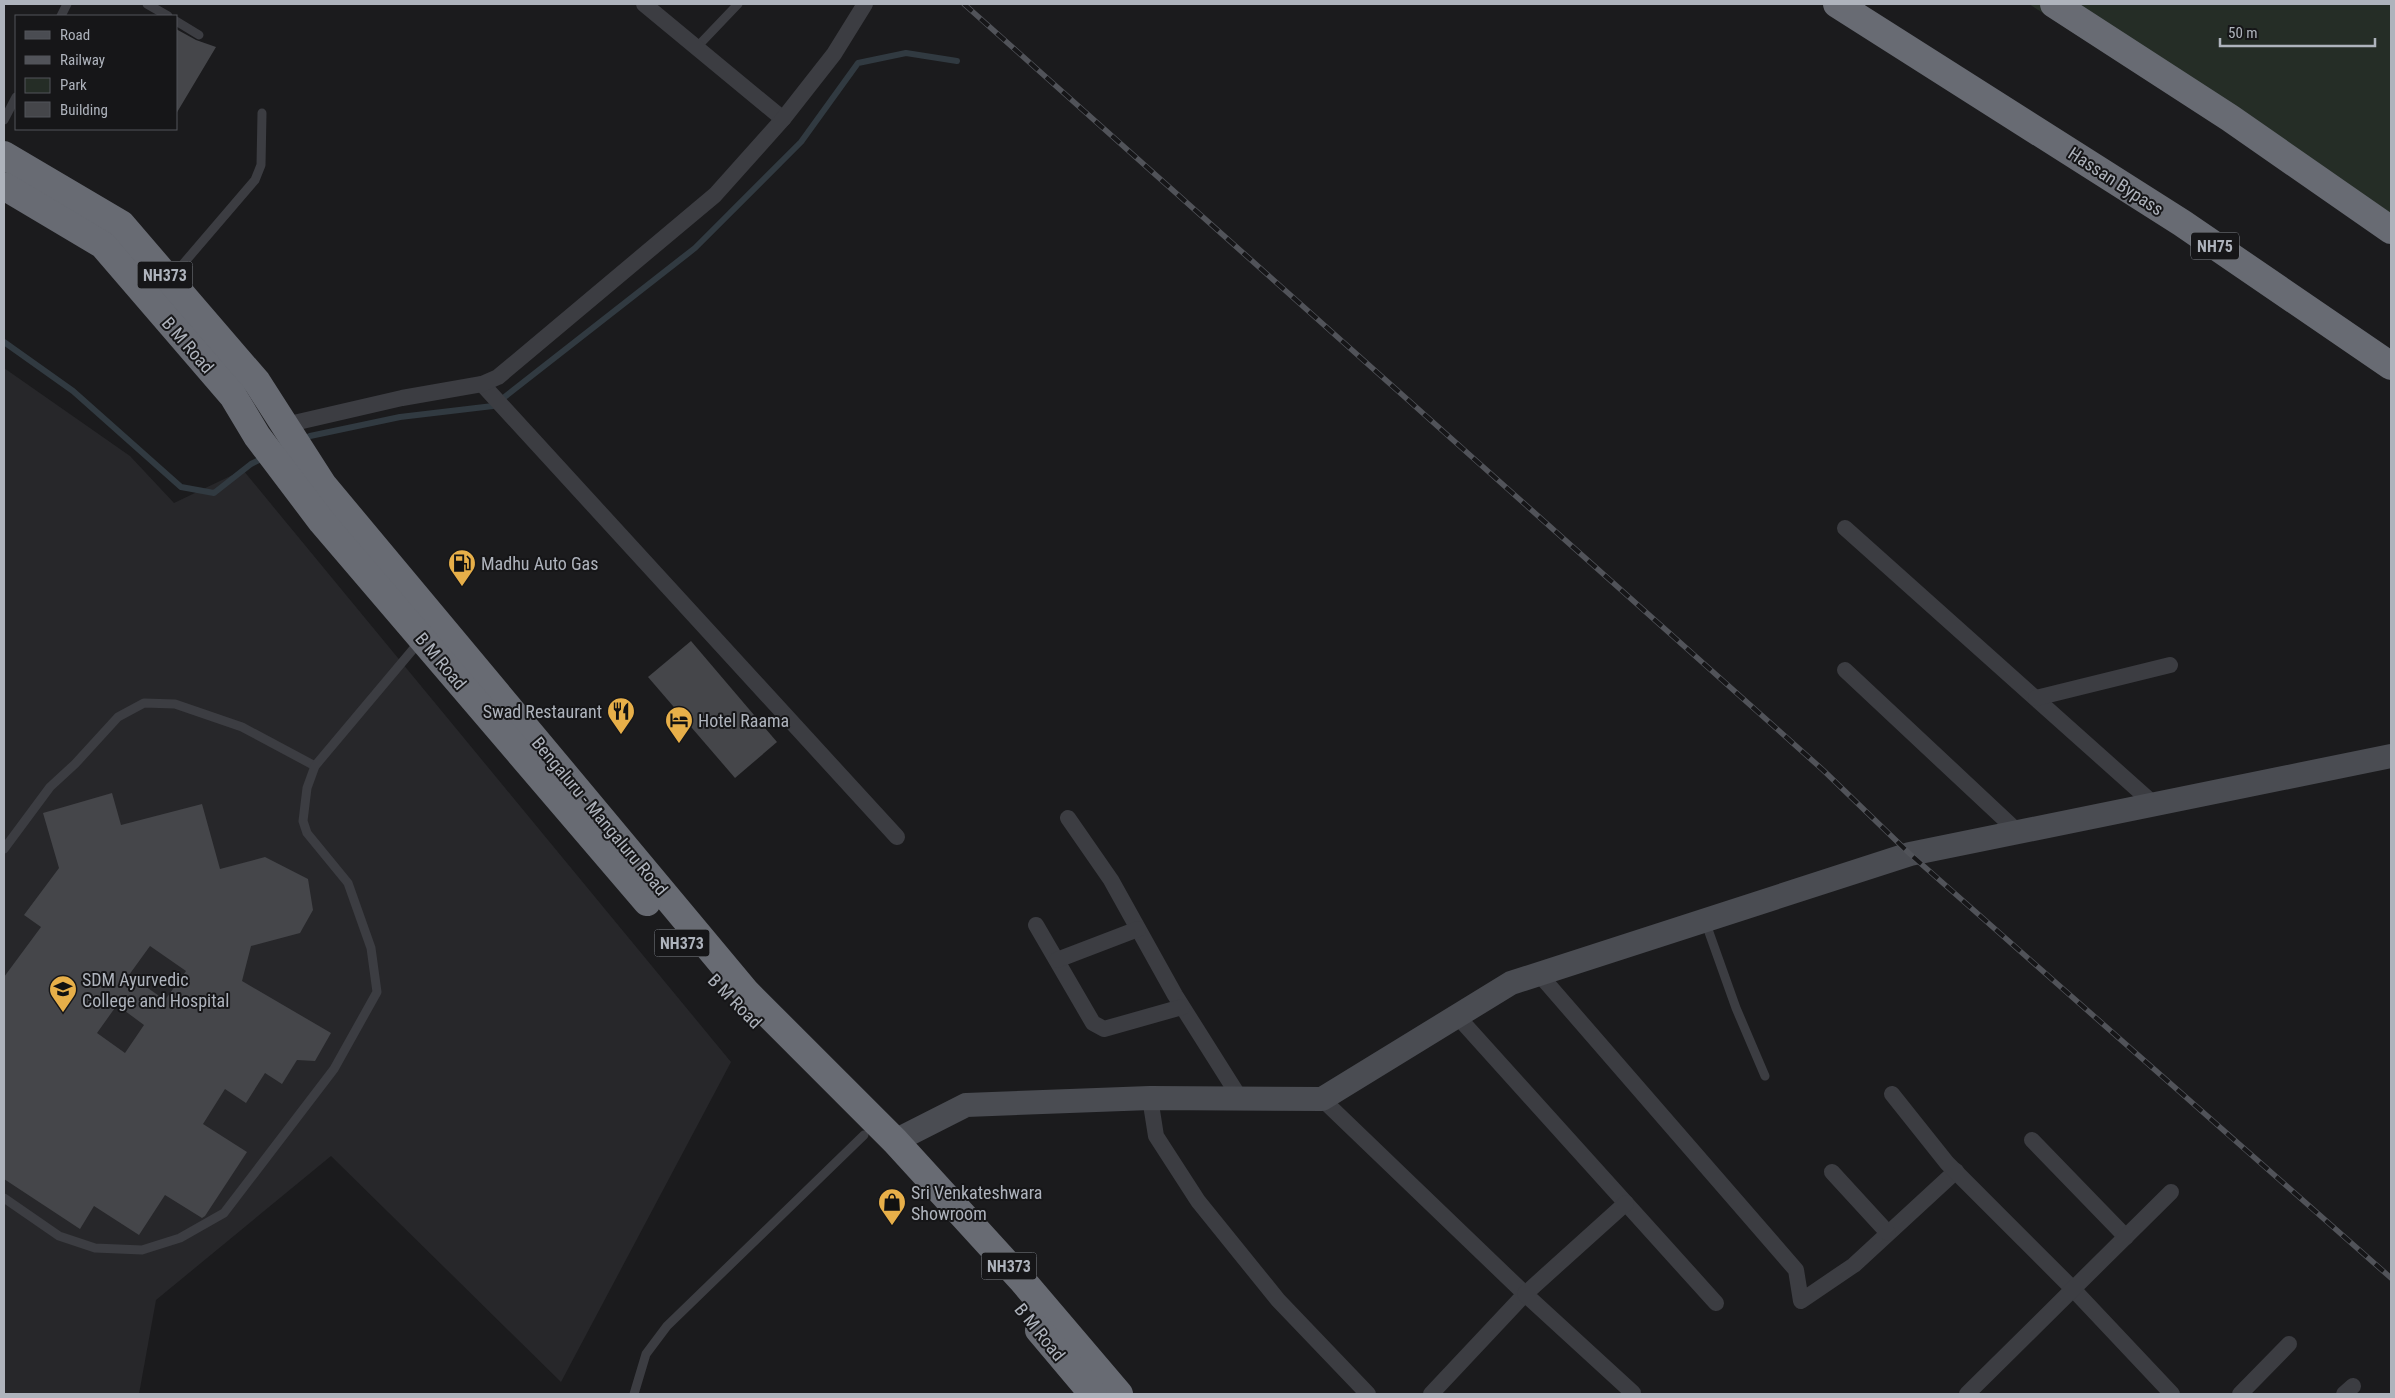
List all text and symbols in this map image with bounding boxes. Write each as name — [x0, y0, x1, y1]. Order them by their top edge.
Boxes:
legend — [15, 15, 178, 130]
scale bar — [2220, 15, 2375, 47]
text: 50 m — [2228, 24, 2258, 42]
text: Road — [60, 26, 90, 44]
text: Railway — [60, 51, 105, 69]
text: Park — [60, 76, 87, 94]
text: Building — [60, 101, 108, 119]
street label: Hassan Bypass — [2065, 143, 2167, 219]
road number: NH75 — [2191, 232, 2239, 260]
road number: NH373 — [138, 262, 192, 288]
street label: B M Road — [158, 313, 218, 377]
fuel station icon: Madhu Auto Gas — [447, 548, 477, 587]
place label: Madhu Auto Gas — [481, 553, 598, 574]
street label: B M Road — [411, 628, 471, 694]
restaurant icon: Swad Restaurant — [606, 696, 636, 735]
place label: Swad Restaurant — [483, 701, 602, 722]
hotel icon: Hotel Raama — [664, 705, 694, 744]
place label: Hotel Raama — [698, 710, 789, 731]
street label: Bengaluru - Mangaluru Road — [528, 733, 672, 899]
road number: NH373 — [654, 930, 710, 956]
place label: SDM Ayurvedic College and Hospital — [82, 969, 229, 1011]
street label: B M Road — [704, 969, 766, 1033]
school or university icon: SDM Ayurvedic College and Hospital — [48, 974, 78, 1013]
place label: Sri Venkateshwara Showroom — [911, 1182, 1042, 1224]
shop icon: Sri Venkateshwara Showroom — [877, 1187, 907, 1226]
road number: NH373 — [982, 1252, 1036, 1280]
street label: B M Road — [1010, 1299, 1070, 1365]

